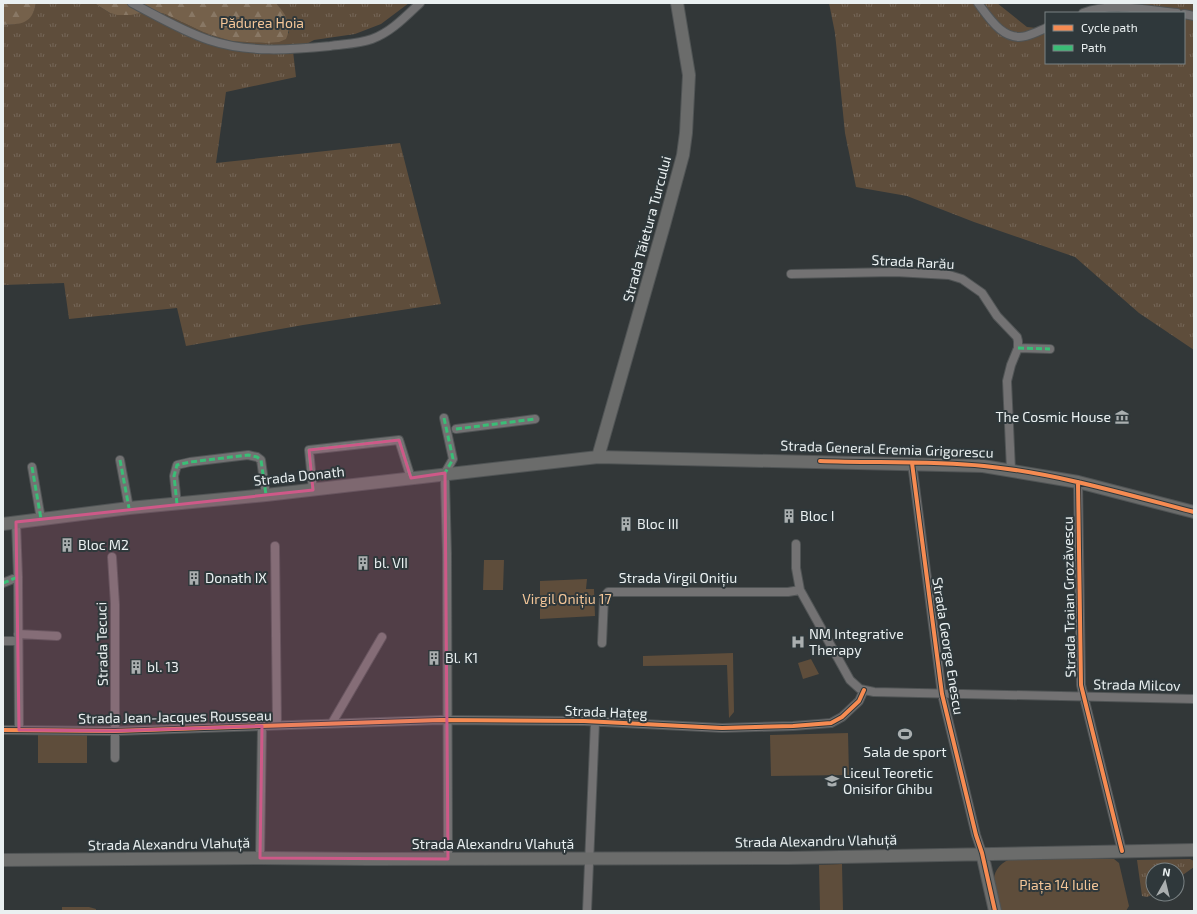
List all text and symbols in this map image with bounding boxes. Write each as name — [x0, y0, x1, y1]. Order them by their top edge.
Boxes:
legend — [1045, 12, 1185, 64]
park label: Pădurea Hoia — [220, 14, 304, 31]
text: Cycle path — [1081, 20, 1138, 34]
text: Path — [1081, 40, 1106, 54]
street label: Strada Tăietura Turcului — [619, 154, 674, 304]
street label: Strada Rarău — [871, 251, 955, 272]
place label: The Cosmic House — [995, 408, 1111, 425]
museum icon: The Cosmic House — [1114, 409, 1130, 425]
street label: Strada General Eremia Grigorescu — [780, 436, 994, 461]
street label: Strada Donath — [252, 462, 345, 489]
place label: Bloc I — [800, 507, 834, 524]
building icon: Bloc I — [781, 508, 797, 524]
place label: Bloc III — [637, 515, 679, 532]
building icon: Bloc III — [618, 516, 634, 532]
street label: Strada Traian Grozăvescu — [1059, 516, 1078, 678]
place label: Bloc M2 — [78, 536, 129, 553]
building icon: Bloc M2 — [59, 537, 75, 553]
place label: bl. VII — [374, 554, 408, 571]
building icon: bl. VII — [355, 555, 371, 571]
place label: Donath IX — [205, 569, 267, 586]
street label: Strada Virgil Onițiu — [619, 569, 737, 587]
building icon: Donath IX — [186, 570, 202, 586]
street label: Strada George Enescu — [929, 576, 968, 716]
park label: Virgil Onițiu 17 — [522, 590, 612, 608]
street label: Strada Tecuci — [92, 602, 111, 686]
place label: NM Integrative Therapy — [809, 625, 904, 658]
hospital icon: NM Integrative Therapy — [790, 634, 806, 650]
place label: Bl. K1 — [445, 649, 478, 666]
building icon: Bl. K1 — [426, 650, 442, 666]
place label: bl. 13 — [147, 658, 179, 675]
building icon: bl. 13 — [128, 659, 144, 675]
street label: Strada Milcov — [1093, 675, 1181, 694]
street label: Strada Hațeg — [564, 702, 648, 722]
street label: Strada Jean-Jacques Rousseau — [78, 706, 272, 727]
sports icon: Sala de sport — [897, 726, 913, 742]
place label: Sala de sport — [863, 743, 947, 760]
place label: Liceul Teoretic Onisifor Ghibu — [843, 764, 933, 797]
school or university icon: Liceul Teoretic Onisifor Ghibu — [824, 773, 840, 789]
street label: Strada Alexandru Vlahuță — [735, 831, 897, 851]
street label: Strada Alexandru Vlahuță — [88, 834, 250, 854]
street label: Strada Alexandru Vlahuță — [412, 835, 574, 853]
north arrow — [1145, 862, 1185, 902]
text: N — [1162, 865, 1171, 879]
park label: Piața 14 Iulie — [1019, 876, 1099, 894]

